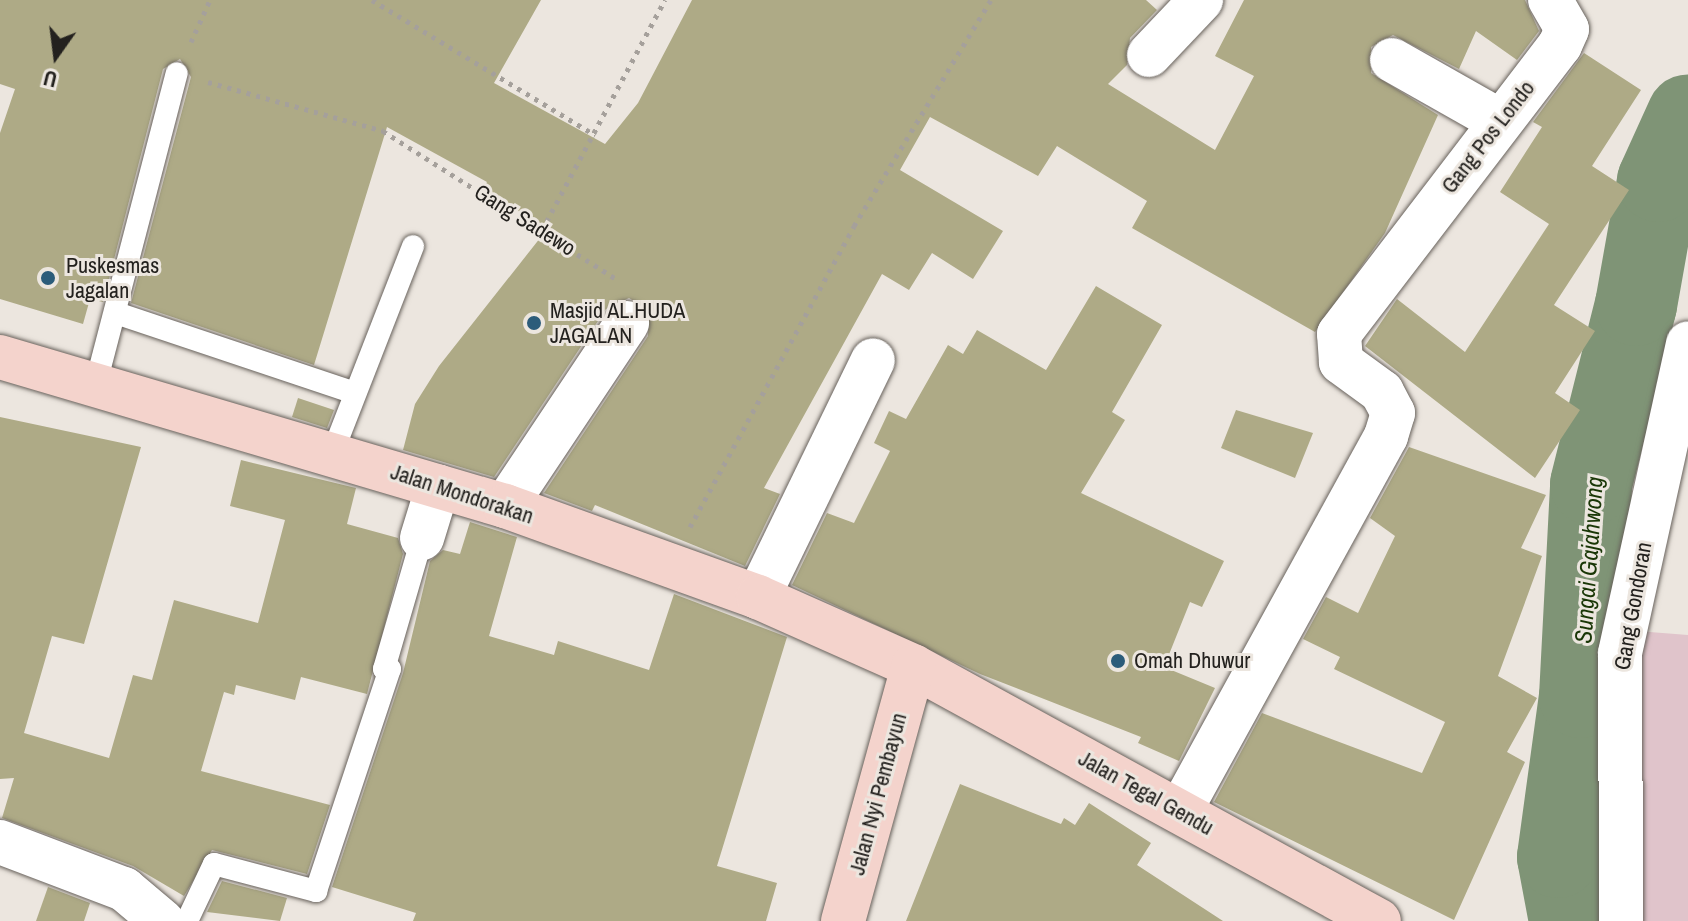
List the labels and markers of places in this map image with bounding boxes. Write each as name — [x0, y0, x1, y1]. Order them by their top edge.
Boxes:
place label: Puskesmas Jagalan — [66, 252, 159, 304]
marker: Puskesmas Jagalan — [37, 267, 59, 289]
place label: Masjid AL.HUDA JAGALAN — [550, 297, 686, 348]
marker: Masjid AL.HUDA JAGALAN — [525, 314, 543, 332]
place label: Omah Dhuwur — [1134, 648, 1250, 674]
marker: Omah Dhuwur — [1109, 652, 1127, 670]

